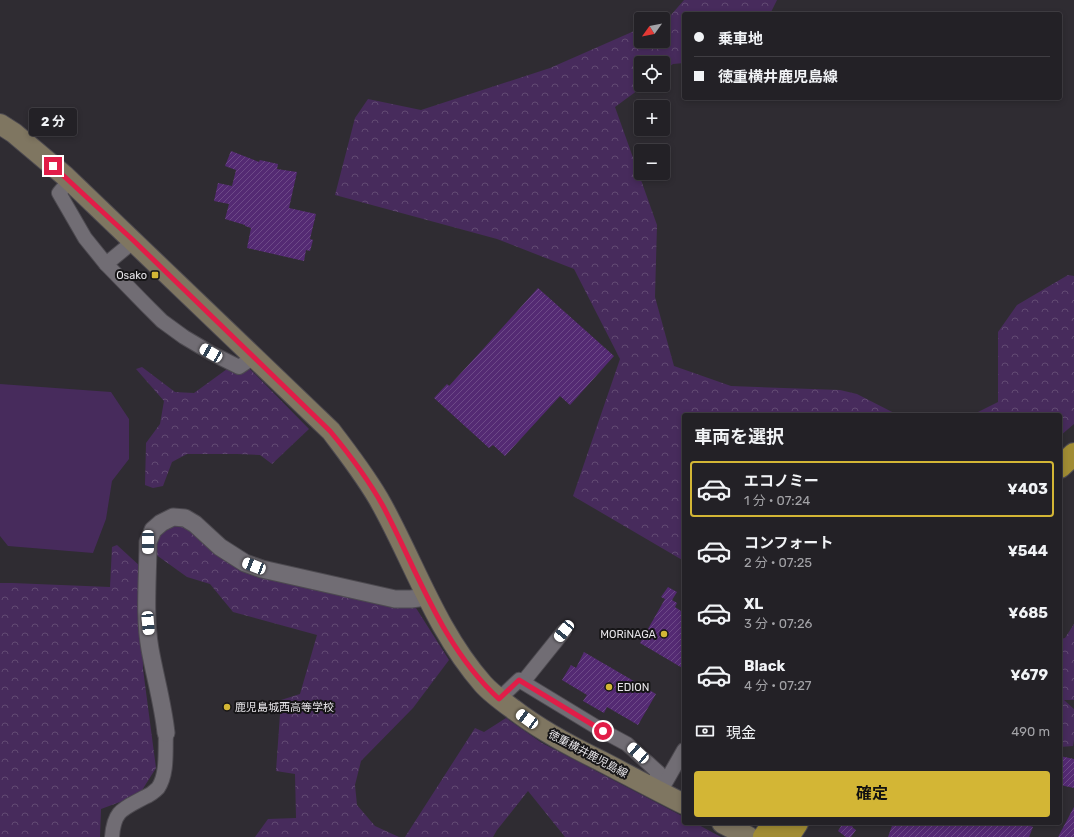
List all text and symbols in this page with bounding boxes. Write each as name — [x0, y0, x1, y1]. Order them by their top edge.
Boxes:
north arrow — [634, 12, 670, 48]
map controls — [634, 12, 670, 180]
text: 乗車地 — [718, 30, 763, 48]
button: locate — [634, 56, 670, 92]
text: 徳重横井鹿児島線 — [718, 68, 838, 86]
button: + — [634, 100, 670, 136]
callout: 2 分 — [29, 108, 77, 136]
text: 2 分 — [41, 114, 65, 129]
button: − — [634, 144, 670, 180]
route end — [44, 157, 62, 175]
place label: Osako — [116, 269, 147, 282]
marker: Osako — [150, 270, 160, 280]
car — [198, 342, 224, 364]
text: 車両を選択 — [694, 426, 784, 448]
icon: car — [696, 471, 732, 507]
text: エコノミー — [744, 472, 819, 490]
text: ¥403 — [1007, 480, 1048, 498]
text: 1 分 · 07:24 — [744, 493, 810, 508]
car — [142, 530, 154, 554]
icon: car — [696, 533, 732, 569]
text: コンフォート — [744, 534, 834, 552]
text: ¥544 — [1007, 542, 1048, 560]
text: 2 分 · 07:25 — [744, 555, 812, 570]
car — [241, 556, 267, 576]
icon: car — [696, 595, 732, 631]
text: XL — [744, 595, 763, 613]
text: ¥685 — [1008, 604, 1048, 622]
car — [141, 611, 155, 635]
text: 3 分 · 07:26 — [744, 616, 812, 631]
car — [552, 618, 576, 644]
place label: MORiNAGA — [600, 628, 657, 641]
marker: MORiNAGA — [659, 629, 669, 639]
icon: car — [696, 657, 732, 693]
text: Black — [744, 657, 785, 675]
text: ¥679 — [1010, 666, 1048, 684]
text: 4 分 · 07:27 — [744, 678, 811, 693]
place label: EDION — [617, 681, 649, 694]
marker: EDION — [604, 682, 614, 692]
place label: 鹿児島城西高等学校 — [235, 701, 334, 714]
marker: 鹿児島城西高等学校 — [222, 702, 232, 712]
car — [514, 707, 540, 731]
icon: cash — [694, 720, 716, 742]
route start — [594, 722, 612, 740]
text: 現金 — [726, 724, 756, 742]
text: 490 m — [1011, 724, 1050, 739]
street label: 徳重横井鹿児島線 — [546, 728, 630, 780]
car — [625, 741, 651, 765]
button: 確定 — [694, 771, 1050, 817]

